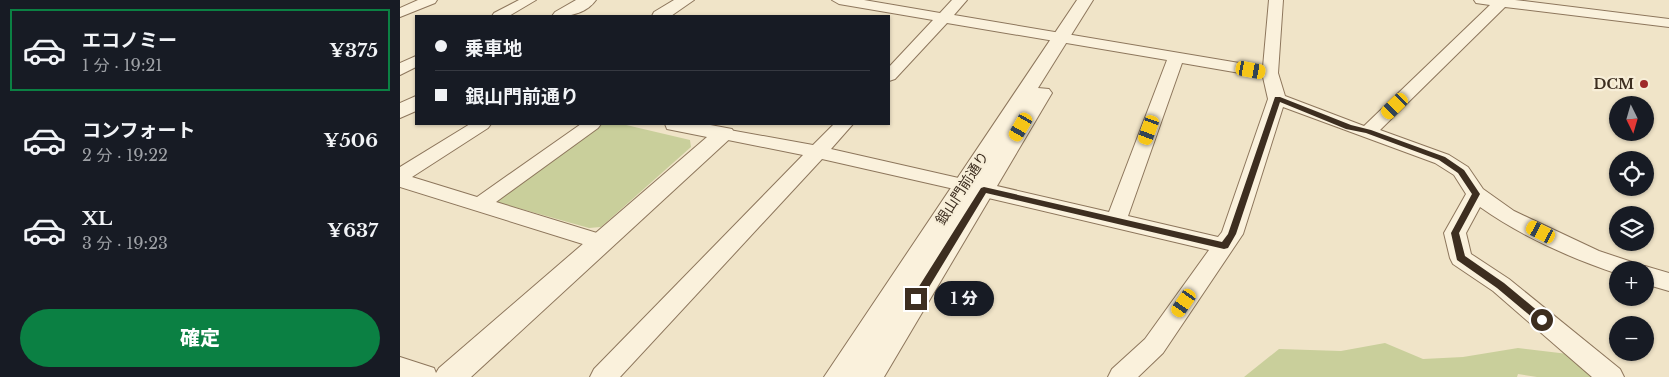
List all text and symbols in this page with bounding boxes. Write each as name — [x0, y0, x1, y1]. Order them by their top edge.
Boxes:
icon: car — [22, 28, 67, 73]
text: エコノミー — [82, 29, 177, 52]
text: 乗車地 — [465, 37, 522, 60]
text: ¥375 — [329, 39, 378, 62]
text: 1 分 · 19:21 — [82, 55, 162, 75]
car — [1234, 60, 1267, 80]
place label: DCM — [1594, 75, 1634, 93]
marker: DCM — [1638, 78, 1650, 90]
text: 銀山門前通り — [465, 85, 579, 108]
car — [1379, 90, 1411, 122]
north arrow — [1609, 96, 1654, 141]
map controls — [1609, 96, 1654, 361]
car — [1007, 110, 1034, 144]
car — [1136, 113, 1161, 147]
icon: car — [22, 118, 67, 163]
text: コンフォート — [82, 119, 195, 142]
text: ¥506 — [323, 129, 378, 152]
text: 2 分 · 19:22 — [82, 145, 168, 165]
street label: 銀山門前通り — [932, 148, 992, 228]
button: locate — [1609, 151, 1654, 196]
button: layers — [1609, 206, 1654, 251]
text: XL — [82, 207, 112, 230]
icon: car — [22, 208, 67, 253]
text: ¥637 — [327, 219, 378, 242]
car — [1524, 219, 1557, 245]
text: 3 分 · 19:23 — [82, 233, 168, 253]
button: + — [1609, 261, 1654, 306]
callout: 1 分 — [934, 282, 994, 316]
car — [1169, 286, 1198, 320]
route end — [905, 288, 927, 310]
text: 1 分 — [950, 288, 978, 308]
button: 確定 — [20, 309, 380, 367]
route start — [1531, 309, 1553, 331]
button: − — [1609, 316, 1654, 361]

